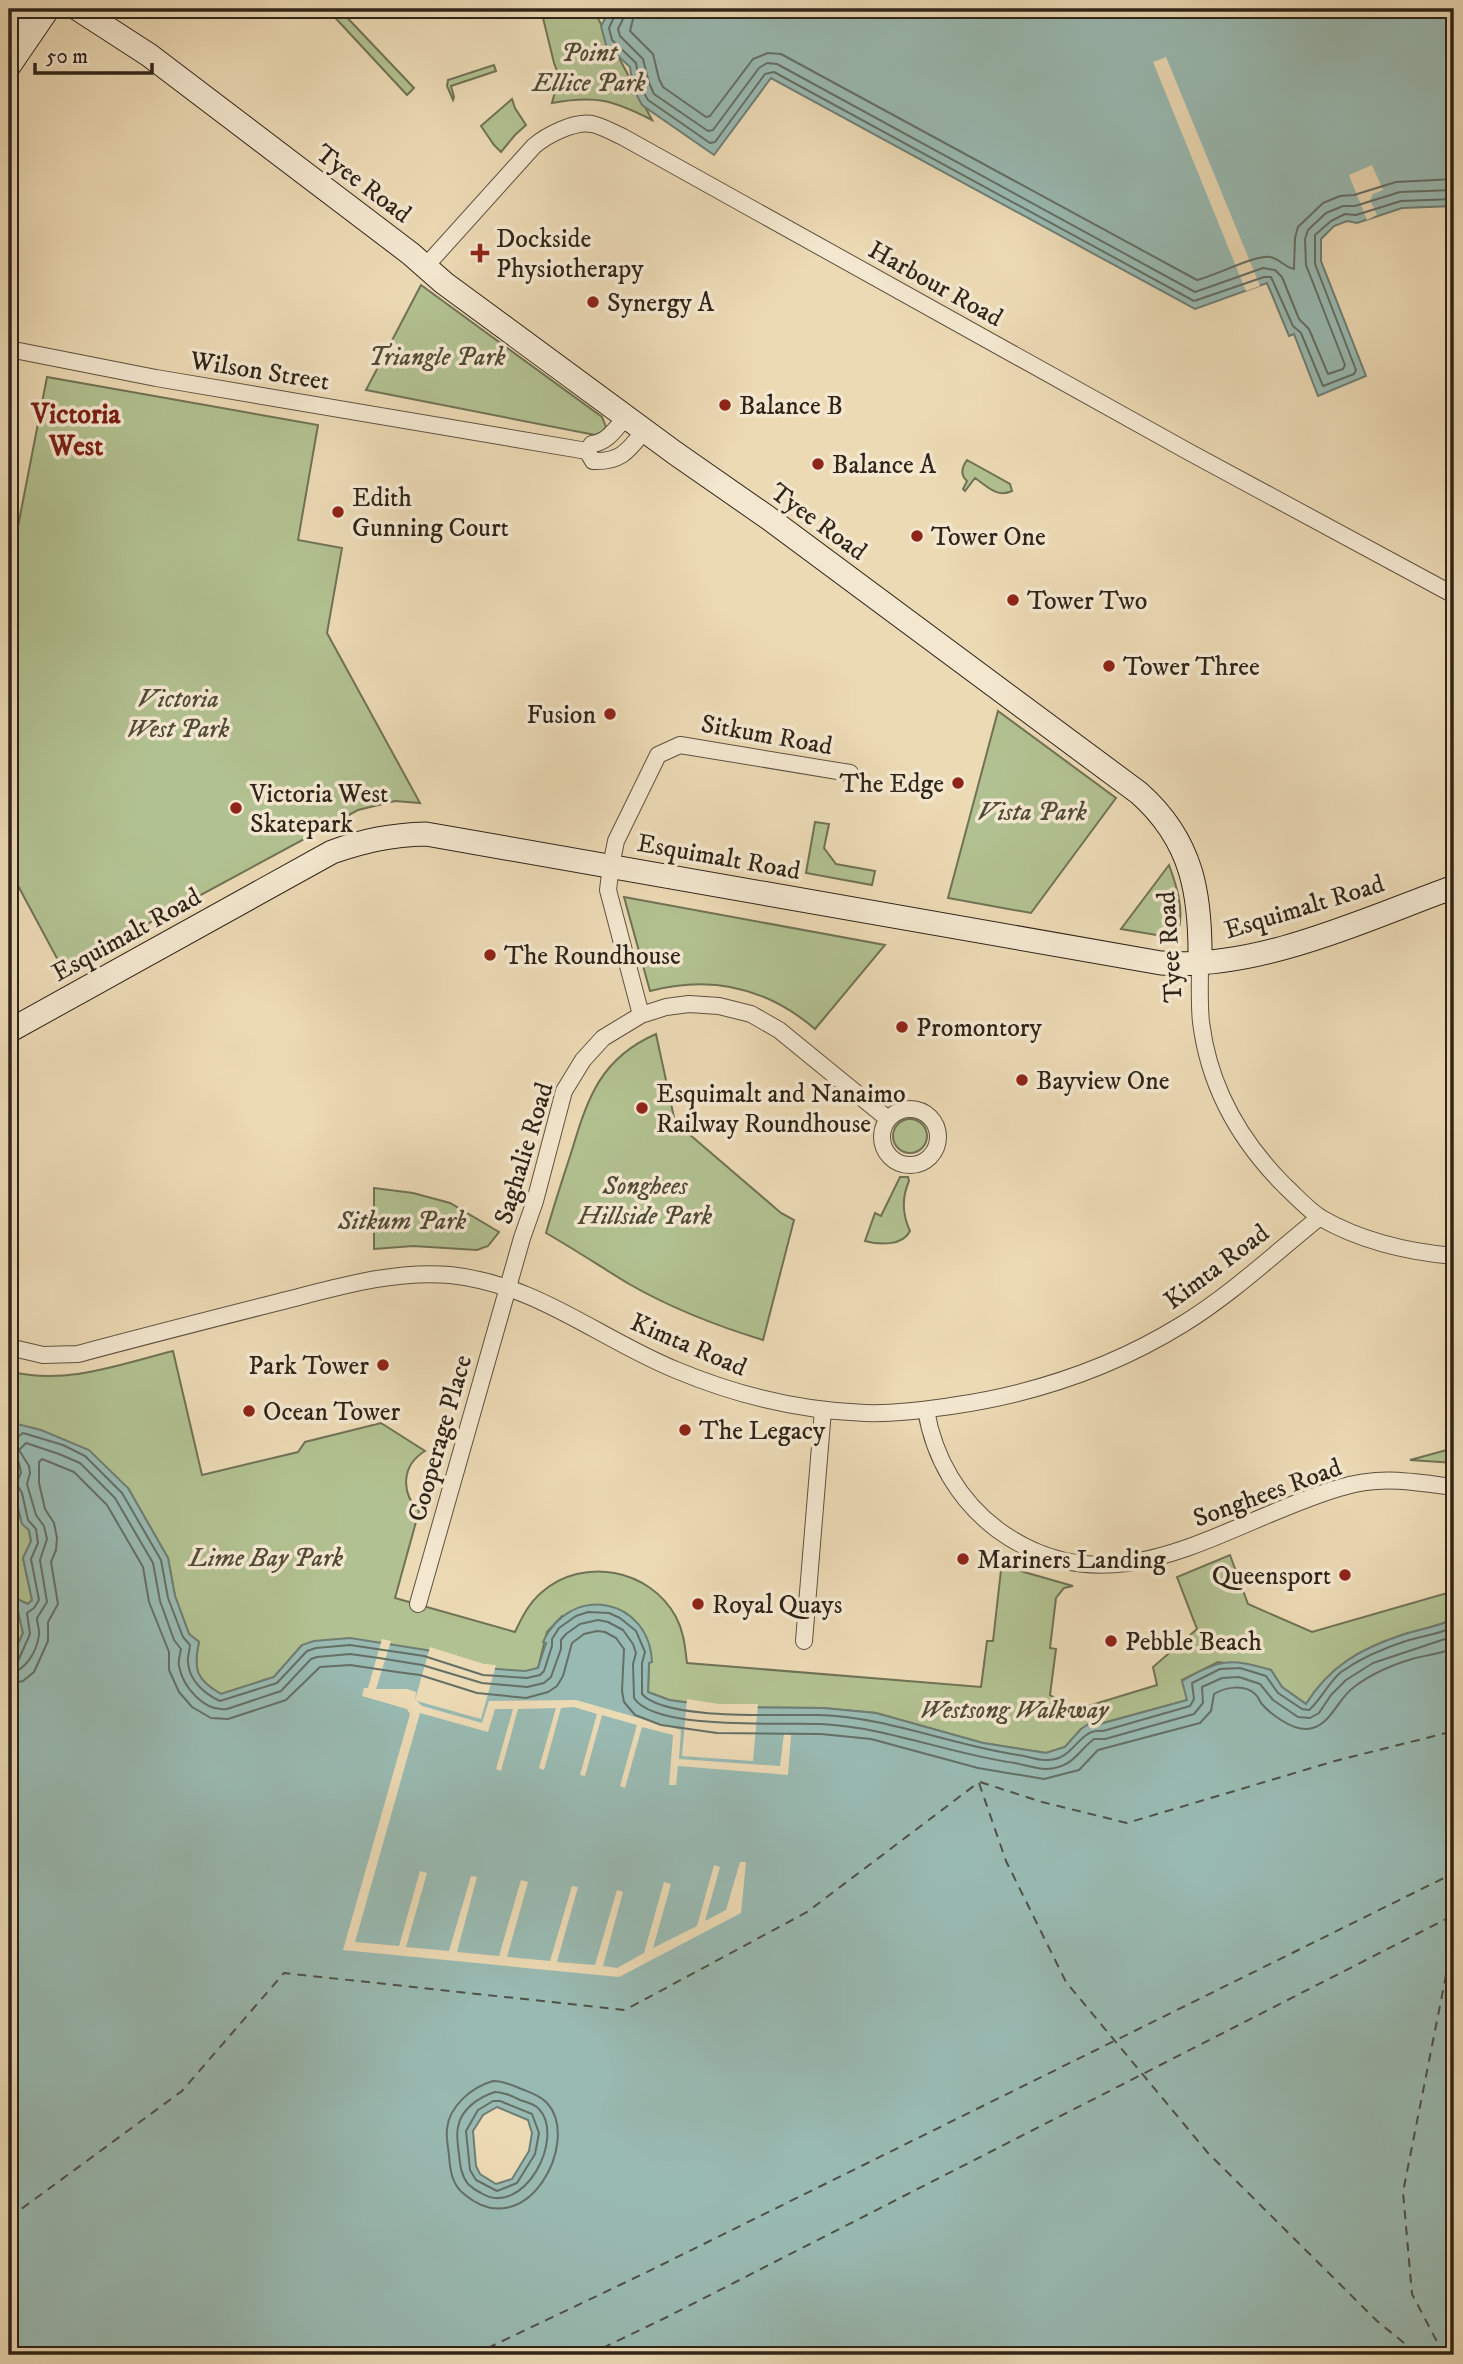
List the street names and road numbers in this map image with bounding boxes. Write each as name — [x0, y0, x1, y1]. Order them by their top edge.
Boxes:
street label: Tyee Road — [309, 137, 418, 231]
street label: Harbour Road — [862, 234, 1008, 335]
street label: Wilson Street — [187, 344, 332, 399]
street label: Tyee Road — [763, 476, 873, 568]
street label: Sitkum Road — [698, 708, 835, 763]
street label: Esquimalt Road — [635, 827, 803, 888]
street label: Esquimalt Road — [1221, 867, 1388, 947]
street label: Esquimalt Road — [46, 881, 207, 990]
street label: Tyee Road — [1150, 890, 1191, 1004]
street label: Saghalie Road — [487, 1078, 562, 1228]
street label: Kimta Road — [1158, 1217, 1276, 1317]
street label: Kimta Road — [625, 1306, 752, 1385]
street label: Cooperage Place — [401, 1351, 480, 1526]
street label: Songhees Road — [1189, 1451, 1346, 1536]

